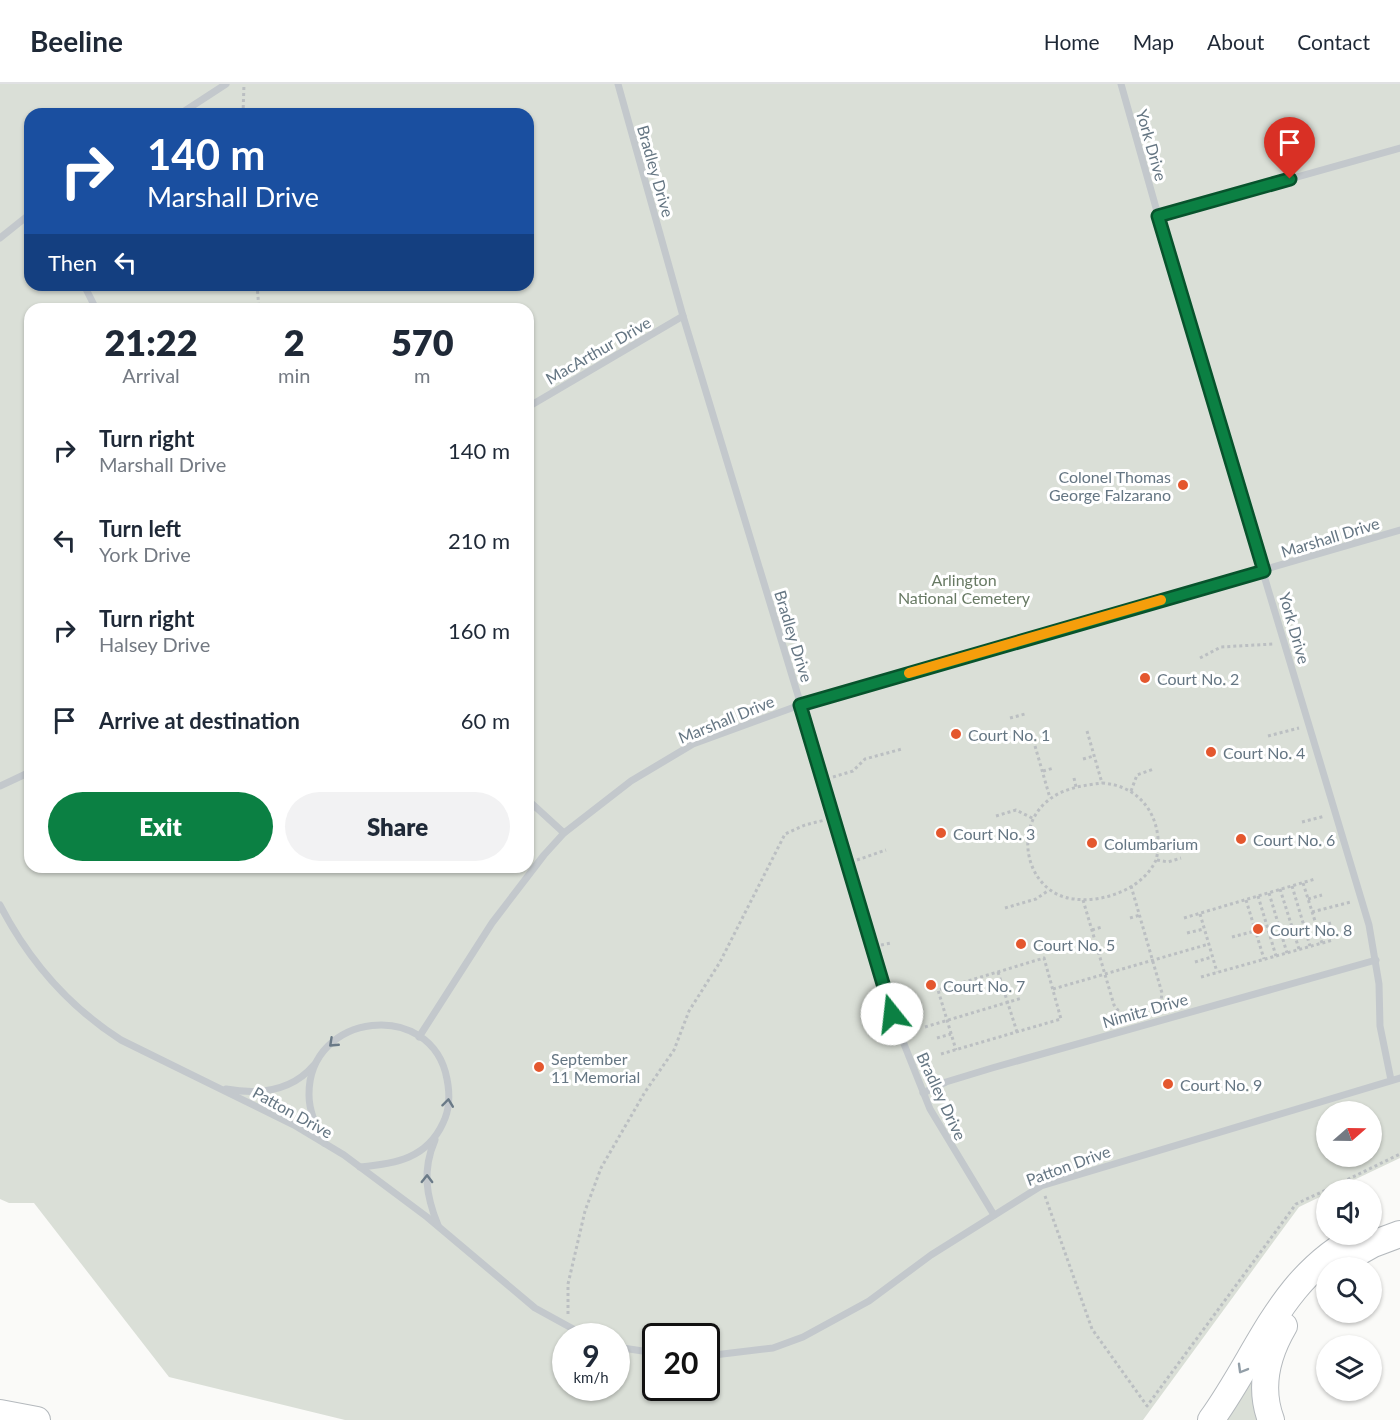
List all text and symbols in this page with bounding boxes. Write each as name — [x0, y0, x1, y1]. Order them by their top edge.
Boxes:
text: Beeline — [30, 24, 123, 58]
text: Home — [1044, 29, 1100, 54]
text: Map — [1133, 29, 1174, 54]
text: About — [1207, 29, 1264, 54]
text: Contact — [1297, 29, 1370, 54]
street label: York Drive — [1133, 107, 1171, 183]
pin — [1264, 117, 1315, 179]
street label: Bradley Drive — [634, 123, 678, 219]
icon: arrive — [1273, 126, 1306, 159]
text: 140 m — [147, 129, 265, 179]
icon: right — [48, 132, 126, 210]
text: Marshall Drive — [147, 180, 319, 213]
icon: left — [109, 246, 142, 279]
text: Then — [48, 249, 97, 276]
street label: MacArthur Drive — [542, 312, 654, 388]
text: 21:22 — [104, 320, 198, 364]
text: 2 — [284, 320, 305, 364]
text: 570 — [391, 320, 454, 364]
text: Arrival — [122, 363, 180, 387]
text: min — [278, 363, 310, 387]
text: m — [414, 363, 430, 387]
text: Turn right — [99, 425, 194, 452]
icon: right — [48, 434, 81, 467]
text: 140 m — [448, 437, 510, 464]
text: Marshall Drive — [99, 452, 226, 476]
place label: Colonel Thomas George Falzarano — [1049, 467, 1171, 504]
marker: Colonel Thomas George Falzarano — [1176, 478, 1190, 492]
street label: Marshall Drive — [1278, 513, 1382, 561]
text: Turn left — [99, 515, 181, 542]
icon: left — [48, 524, 81, 557]
text: 210 m — [448, 527, 510, 554]
text: York Drive — [99, 542, 191, 566]
park label: Arlington National Cemetery — [898, 570, 1031, 607]
street label: Bradley Drive — [771, 588, 817, 684]
street label: York Drive — [1276, 590, 1314, 666]
text: Turn right — [99, 605, 194, 632]
icon: right — [48, 614, 81, 647]
text: 160 m — [448, 617, 510, 644]
text: Halsey Drive — [99, 632, 210, 656]
place label: Court No. 2 — [1157, 669, 1239, 688]
marker: Court No. 2 — [1138, 671, 1152, 685]
street label: Marshall Drive — [675, 691, 777, 747]
icon: arrive — [48, 704, 81, 737]
text: Arrive at destination — [99, 707, 300, 734]
text: 60 m — [461, 707, 510, 734]
place label: Court No. 1 — [968, 725, 1050, 744]
marker: Court No. 1 — [949, 727, 963, 741]
place label: Court No. 4 — [1223, 743, 1305, 762]
marker: Court No. 4 — [1204, 745, 1218, 759]
button: Exit — [48, 792, 273, 861]
button: Share — [285, 792, 510, 861]
place label: Court No. 3 — [953, 824, 1035, 843]
marker: Court No. 3 — [934, 826, 948, 840]
place label: Court No. 6 — [1253, 830, 1335, 849]
marker: Court No. 6 — [1234, 832, 1248, 846]
place label: Columbarium — [1104, 834, 1198, 853]
marker: Columbarium — [1085, 836, 1099, 850]
place label: Court No. 8 — [1270, 920, 1352, 939]
marker: Court No. 8 — [1251, 922, 1265, 936]
place label: Court No. 5 — [1033, 935, 1115, 954]
marker: Court No. 5 — [1014, 937, 1028, 951]
place label: Court No. 7 — [943, 976, 1025, 995]
marker: Court No. 7 — [924, 978, 938, 992]
position arrow — [860, 982, 924, 1046]
street label: Nimitz Drive — [1100, 989, 1190, 1031]
one-way arrow — [329, 1036, 339, 1047]
place label: September 11 Memorial — [551, 1049, 640, 1086]
street label: Bradley Drive — [913, 1049, 971, 1143]
marker: September 11 Memorial — [532, 1060, 546, 1074]
place label: Court No. 9 — [1180, 1075, 1262, 1094]
marker: Court No. 9 — [1161, 1077, 1175, 1091]
street label: Patton Drive — [250, 1082, 336, 1142]
one-way arrow — [441, 1098, 454, 1107]
north arrow — [1316, 1101, 1382, 1167]
map controls — [1316, 1101, 1382, 1401]
street label: Patton Drive — [1023, 1141, 1113, 1189]
one-way arrow — [421, 1175, 433, 1184]
button: sound — [1316, 1179, 1382, 1245]
button: search — [1316, 1257, 1382, 1323]
speed limit sign: 20 — [642, 1323, 720, 1401]
button: layers — [1316, 1335, 1382, 1401]
text: 9 — [582, 1337, 600, 1373]
one-way arrow — [1238, 1363, 1249, 1373]
text: km/h — [573, 1368, 609, 1386]

